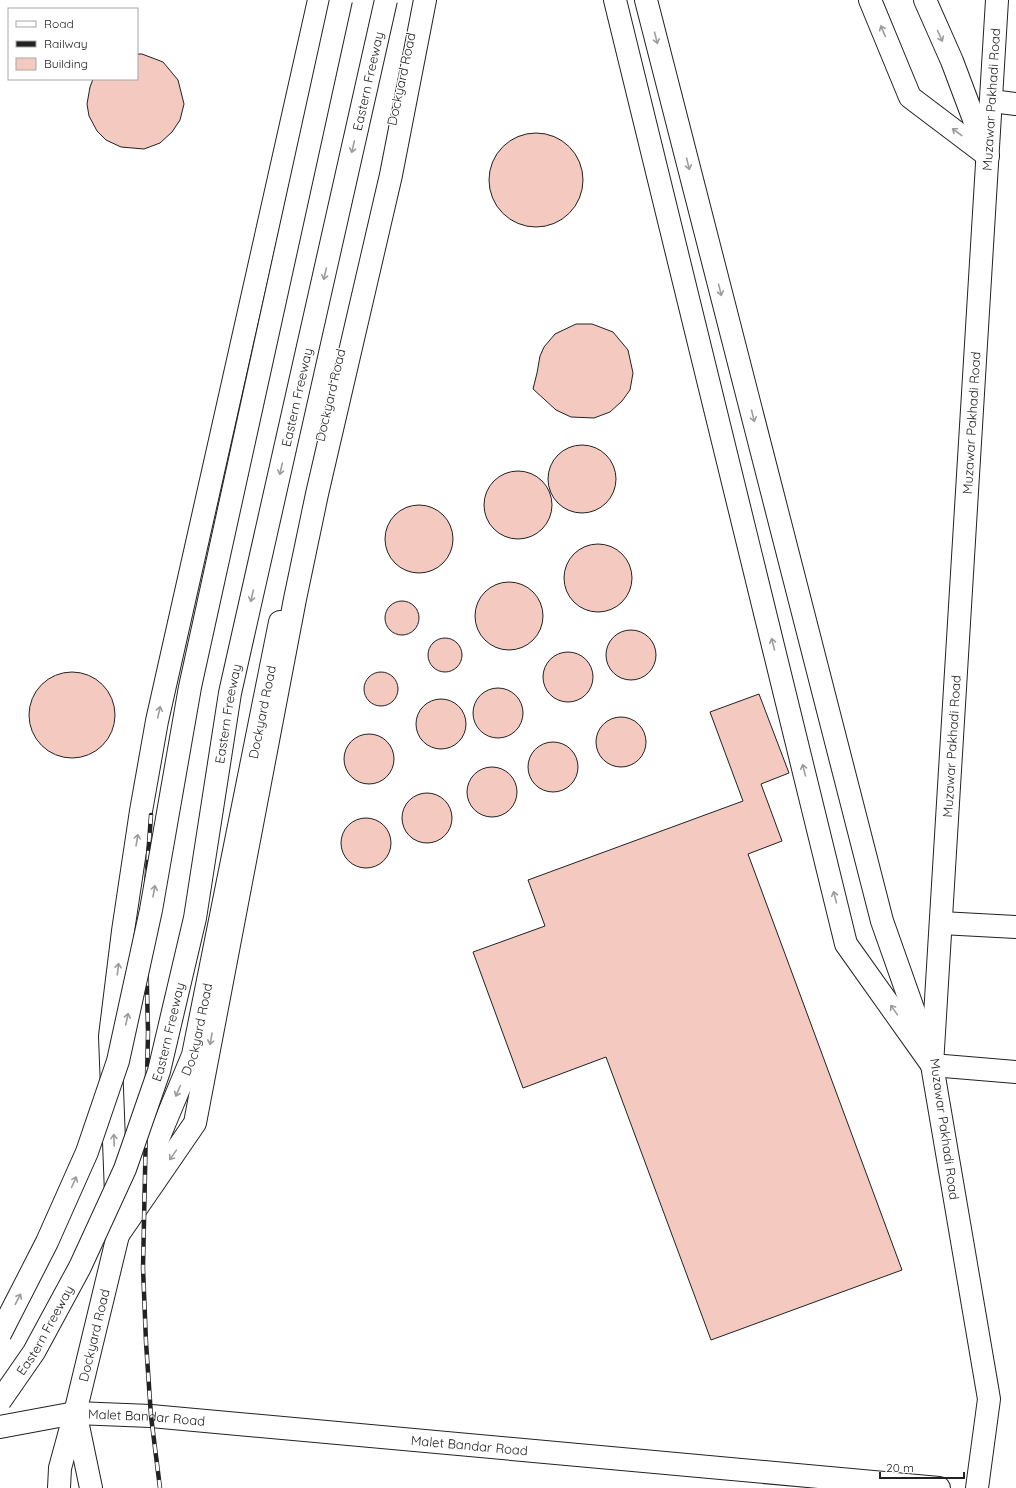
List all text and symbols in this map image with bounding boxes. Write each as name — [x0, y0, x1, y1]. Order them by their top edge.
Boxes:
legend — [8, 8, 138, 80]
text: Road — [44, 16, 74, 31]
one-way arrow — [878, 25, 886, 37]
street label: Muzawar Pakhadi Road — [979, 28, 1003, 171]
one-way arrow — [937, 29, 945, 41]
street label: Eastern Freeway — [349, 30, 387, 132]
street label: Dockyard Road — [383, 31, 419, 127]
one-way arrow — [653, 31, 660, 44]
text: Railway — [44, 36, 88, 51]
text: Building — [44, 56, 88, 71]
one-way arrow — [951, 128, 962, 136]
one-way arrow — [349, 140, 357, 153]
one-way arrow — [685, 157, 692, 170]
one-way arrow — [320, 267, 328, 280]
one-way arrow — [717, 283, 725, 296]
street label: Eastern Freeway — [278, 346, 315, 448]
street label: Dockyard Road — [312, 347, 348, 443]
street label: Muzawar Pakhadi Road — [959, 351, 984, 495]
one-way arrow — [749, 409, 757, 422]
one-way arrow — [276, 462, 284, 475]
one-way arrow — [248, 589, 256, 602]
one-way arrow — [769, 638, 776, 651]
street label: Eastern Freeway — [211, 662, 244, 765]
street label: Dockyard Road — [245, 664, 279, 760]
street label: Muzawar Pakhadi Road — [939, 674, 964, 818]
one-way arrow — [156, 706, 164, 719]
one-way arrow — [800, 764, 807, 777]
one-way arrow — [133, 834, 141, 847]
one-way arrow — [150, 885, 158, 898]
one-way arrow — [831, 890, 838, 903]
one-way arrow — [114, 963, 122, 976]
street label: Eastern Freeway — [148, 981, 188, 1083]
street label: Dockyard Road — [177, 982, 215, 1078]
one-way arrow — [889, 1005, 898, 1016]
one-way arrow — [124, 1012, 132, 1025]
one-way arrow — [207, 1032, 215, 1045]
street label: Muzawar Pakhadi Road — [927, 1057, 963, 1201]
one-way arrow — [174, 1084, 181, 1096]
one-way arrow — [111, 1134, 118, 1147]
one-way arrow — [169, 1149, 177, 1160]
one-way arrow — [71, 1176, 78, 1188]
street label: Eastern Freeway — [13, 1282, 77, 1378]
street label: Dockyard Road — [75, 1287, 113, 1383]
one-way arrow — [15, 1293, 22, 1305]
street label: Malet Bandar Road — [88, 1406, 206, 1429]
street label: Malet Bandar Road — [410, 1432, 529, 1458]
scale bar — [880, 1454, 964, 1480]
text: 20 m — [886, 1460, 914, 1475]

